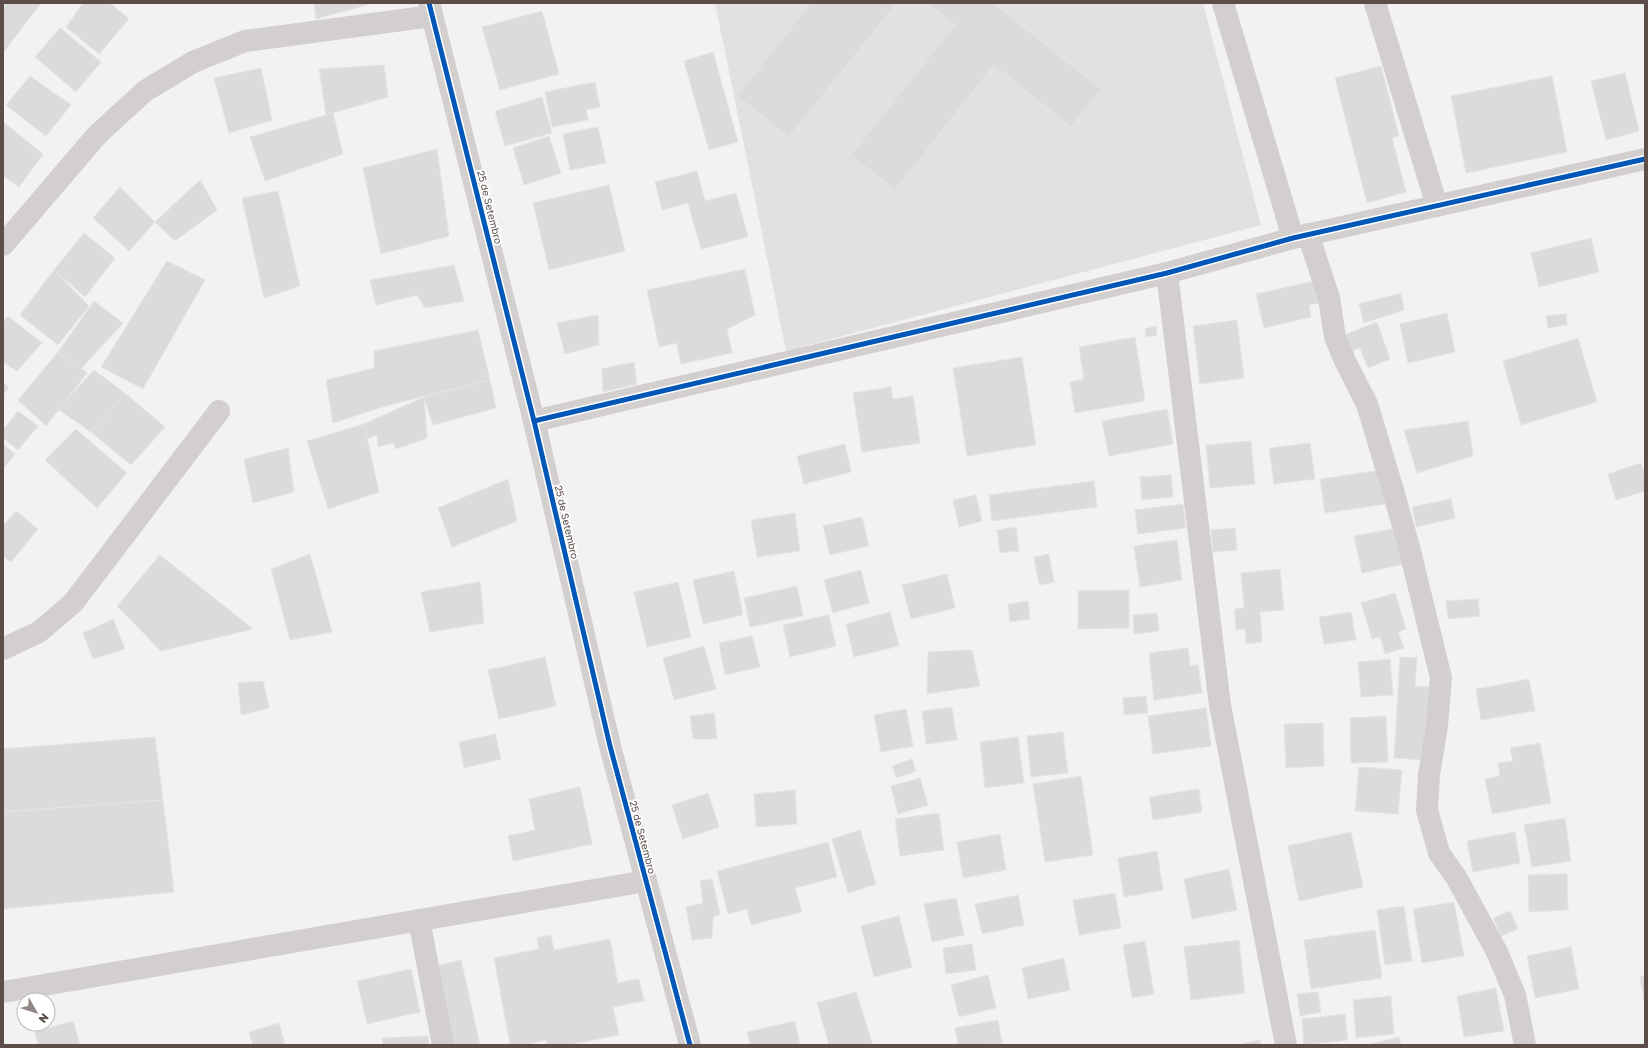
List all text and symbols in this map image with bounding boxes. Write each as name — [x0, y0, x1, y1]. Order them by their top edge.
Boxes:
street label: 25 de Setembro — [475, 169, 505, 245]
street label: 25 de Setembro — [553, 484, 581, 560]
street label: 25 de Setembro — [627, 799, 659, 875]
north arrow — [16, 992, 56, 1032]
text: N — [36, 1011, 52, 1026]

